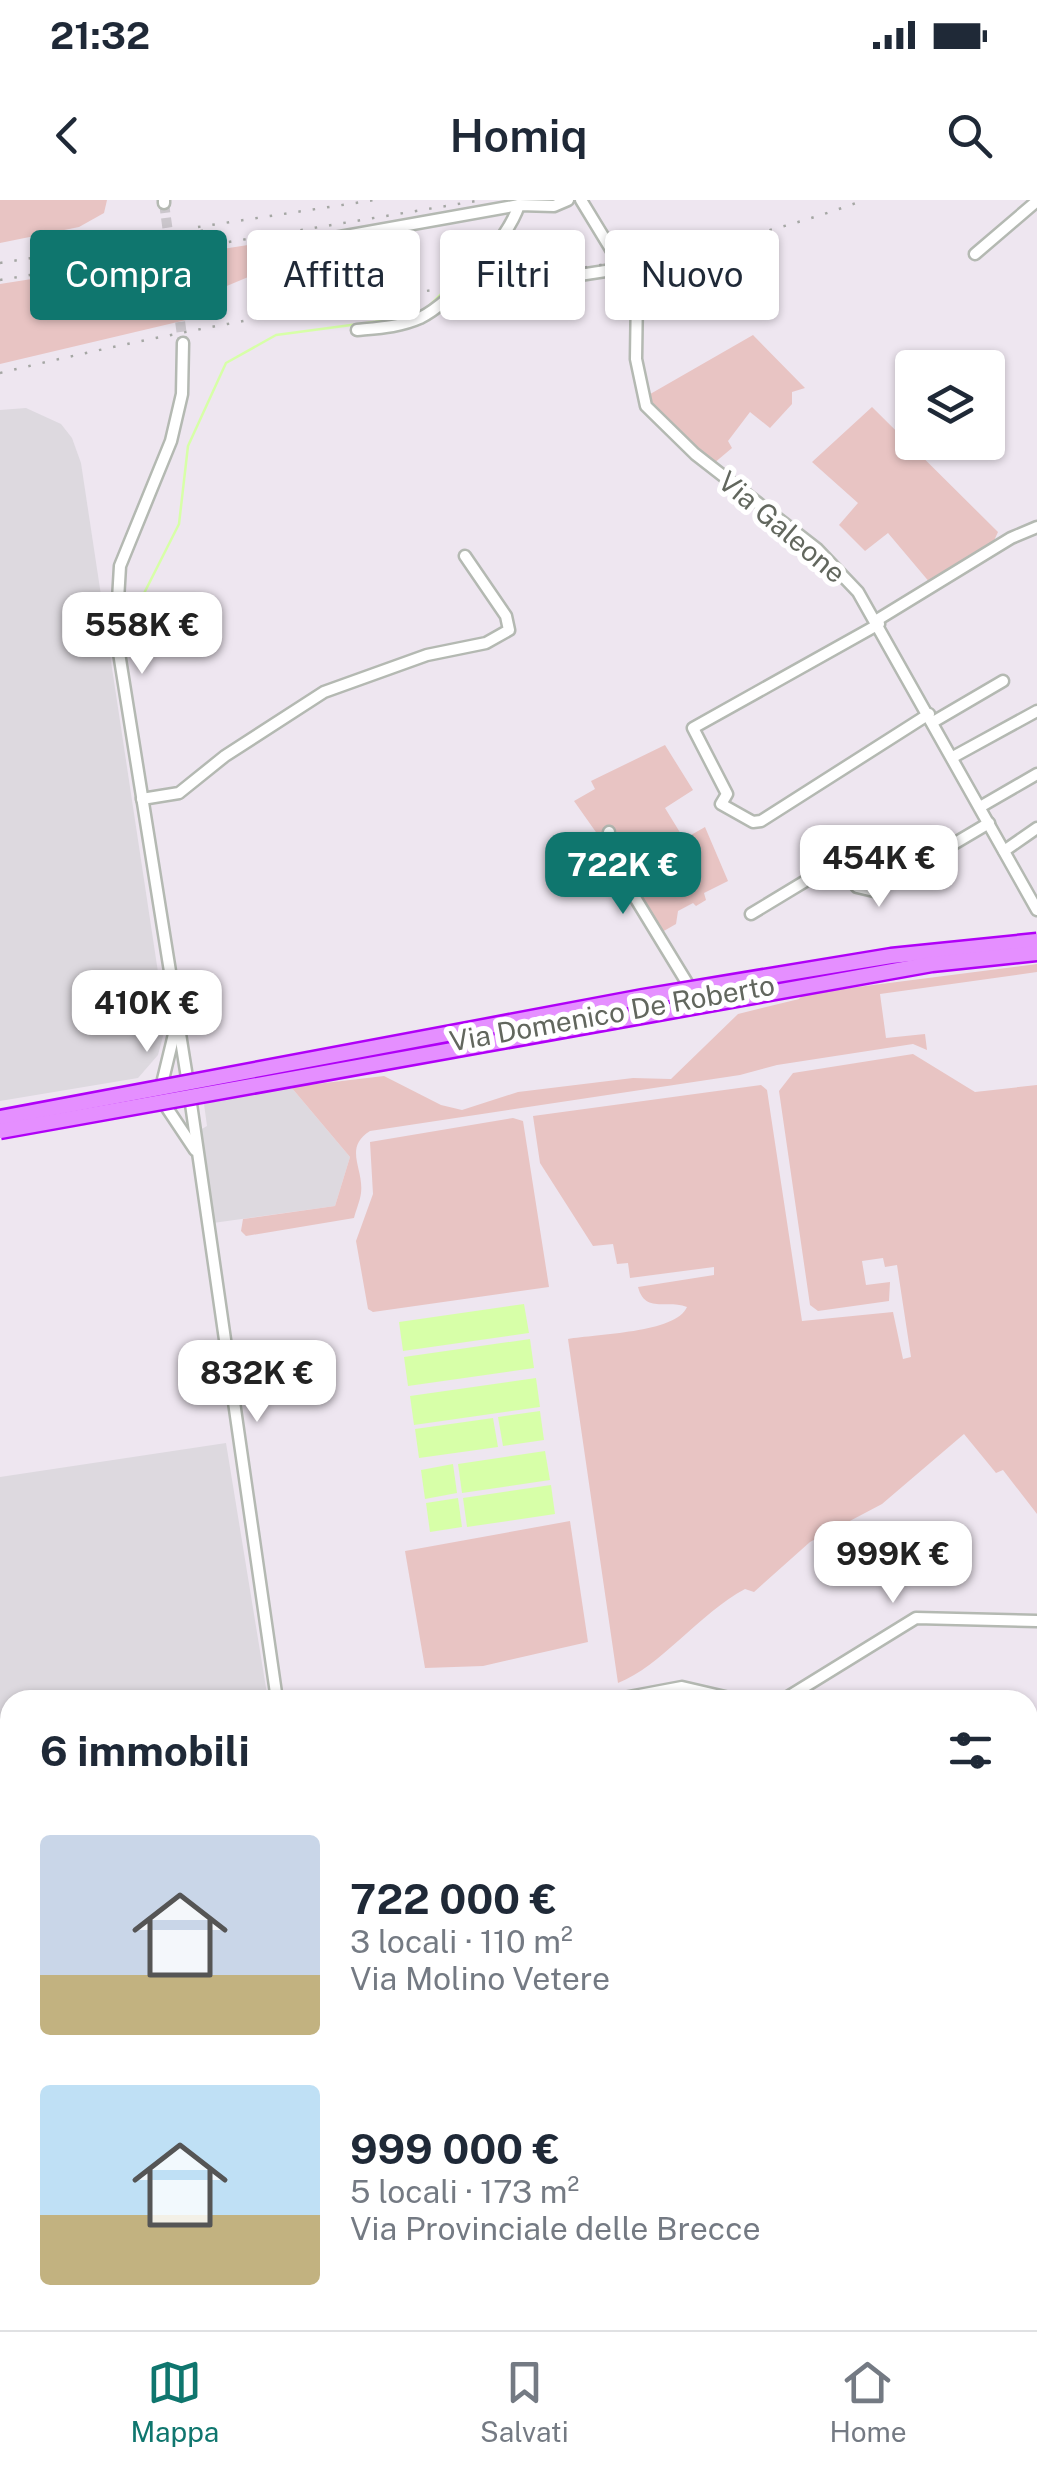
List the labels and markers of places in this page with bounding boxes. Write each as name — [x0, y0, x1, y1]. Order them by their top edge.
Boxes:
pin: 558K € — [61, 592, 223, 677]
pin: 454K € — [798, 825, 960, 910]
pin: 722K € — [542, 832, 704, 917]
pin: 410K € — [66, 970, 228, 1055]
pin: 832K € — [176, 1340, 338, 1425]
pin: 999K € — [812, 1521, 974, 1606]

